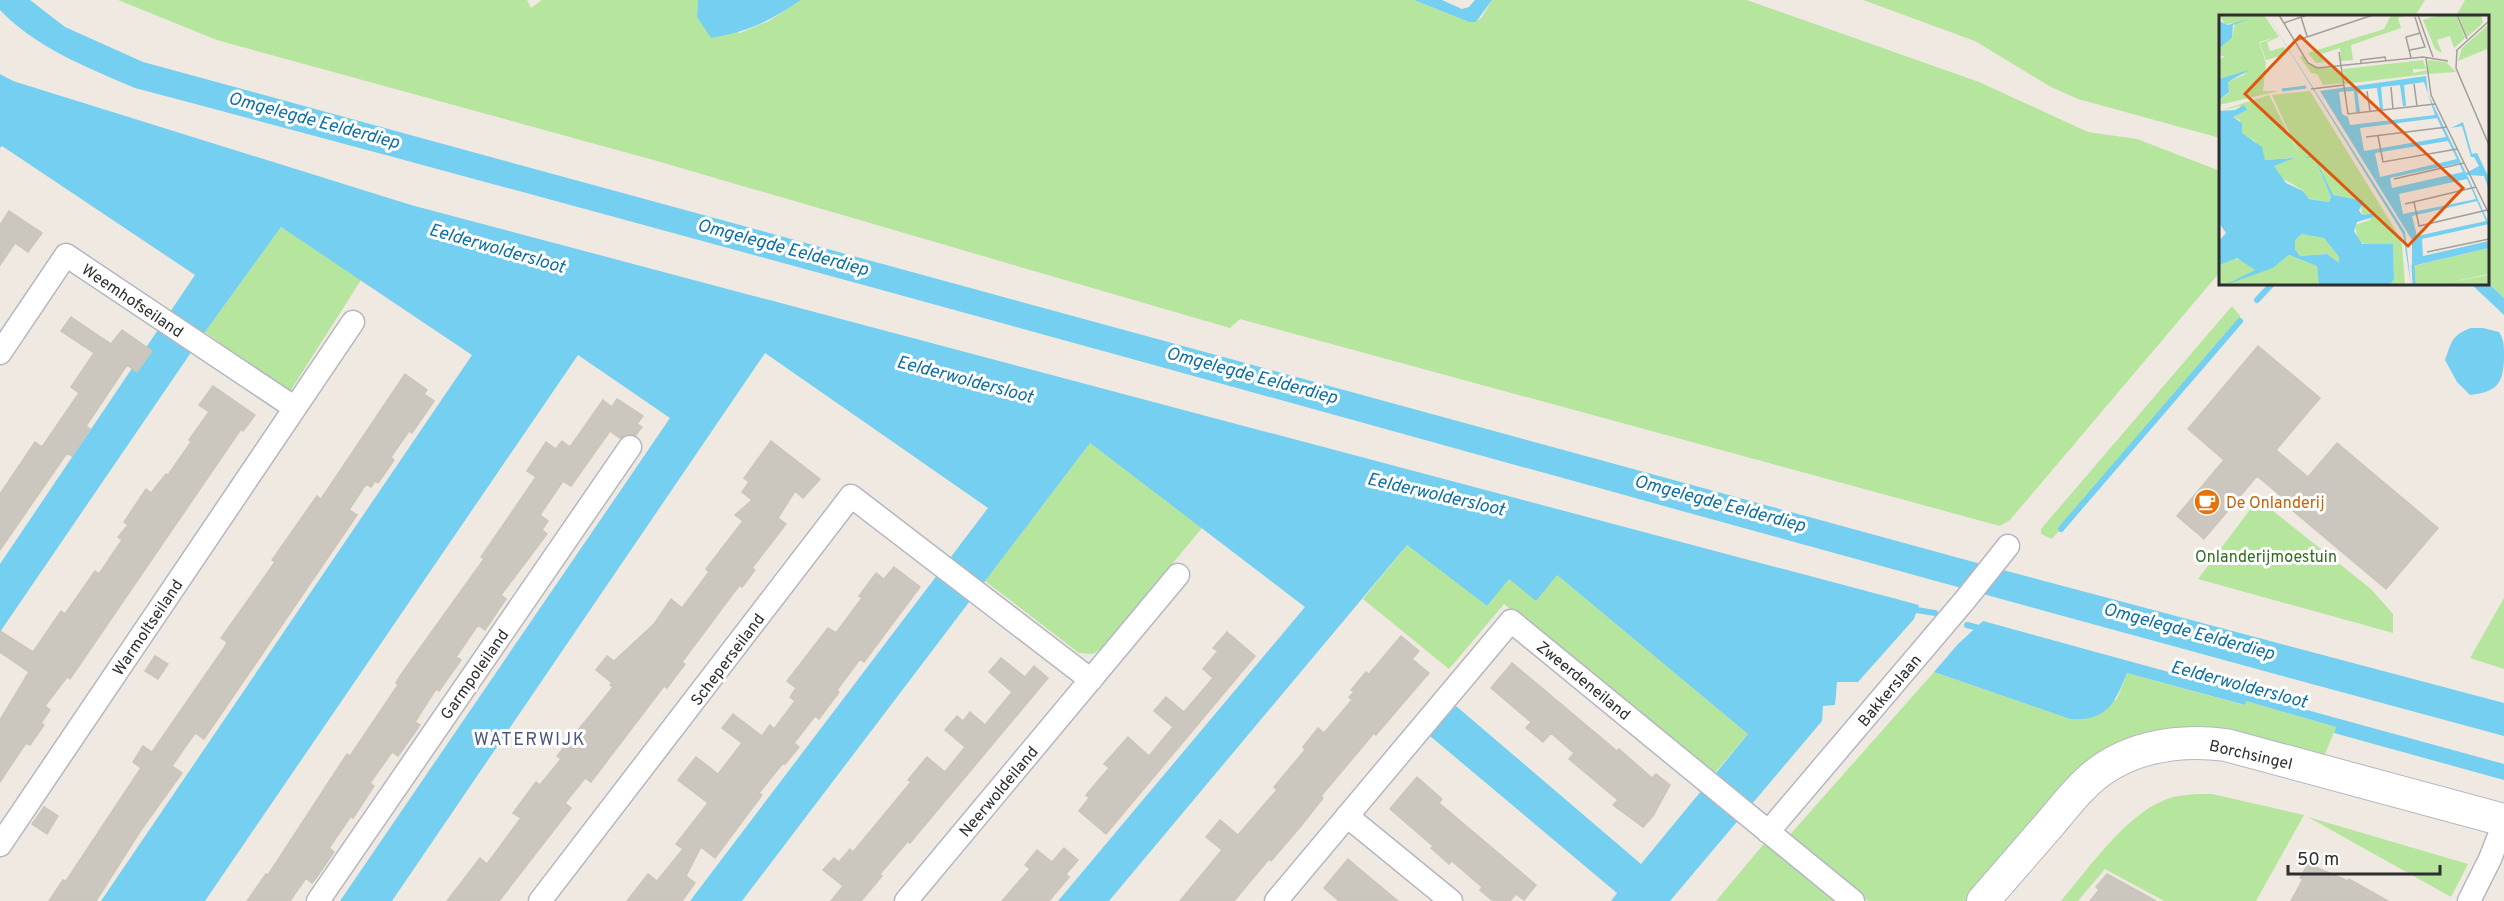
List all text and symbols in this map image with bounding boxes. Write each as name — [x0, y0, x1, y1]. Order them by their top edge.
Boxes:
inset map — [2219, 15, 2489, 285]
water label: Omgelegde Eelderdiep — [225, 88, 402, 155]
water label: Omgelegde Eelderdiep — [694, 215, 871, 282]
water label: Eelderwoldersloot — [426, 219, 569, 280]
street label: Weemhofseiland — [77, 260, 187, 343]
water label: Omgelegde Eelderdiep — [1163, 343, 1340, 410]
water label: Eelderwoldersloot — [894, 351, 1037, 410]
water label: Eelderwoldersloot — [1365, 468, 1508, 523]
water label: Omgelegde Eelderdiep — [1631, 471, 1808, 538]
cafe icon: De Onlanderij — [2192, 487, 2222, 517]
place label: De Onlanderij — [2226, 494, 2324, 514]
park label: Onlanderijmoestuin — [2195, 548, 2337, 568]
street label: Warmoltseiland — [109, 576, 188, 680]
water label: Omgelegde Eelderdiep — [2100, 599, 2277, 666]
street label: Scheperseiland — [687, 610, 770, 710]
street label: Garmpoleiland — [437, 626, 514, 724]
street label: Zweerdeneiland — [1532, 638, 1634, 726]
street label: Bakkerslaan — [1855, 651, 1927, 732]
water label: Eelderwoldersloot — [2168, 656, 2311, 715]
district label: WATERWIJK — [474, 729, 586, 752]
street label: Borchsingel — [2207, 737, 2294, 775]
street label: Neerwoldeiland — [956, 743, 1043, 842]
scale bar — [2288, 838, 2440, 876]
text: 50 m — [2297, 849, 2339, 872]

